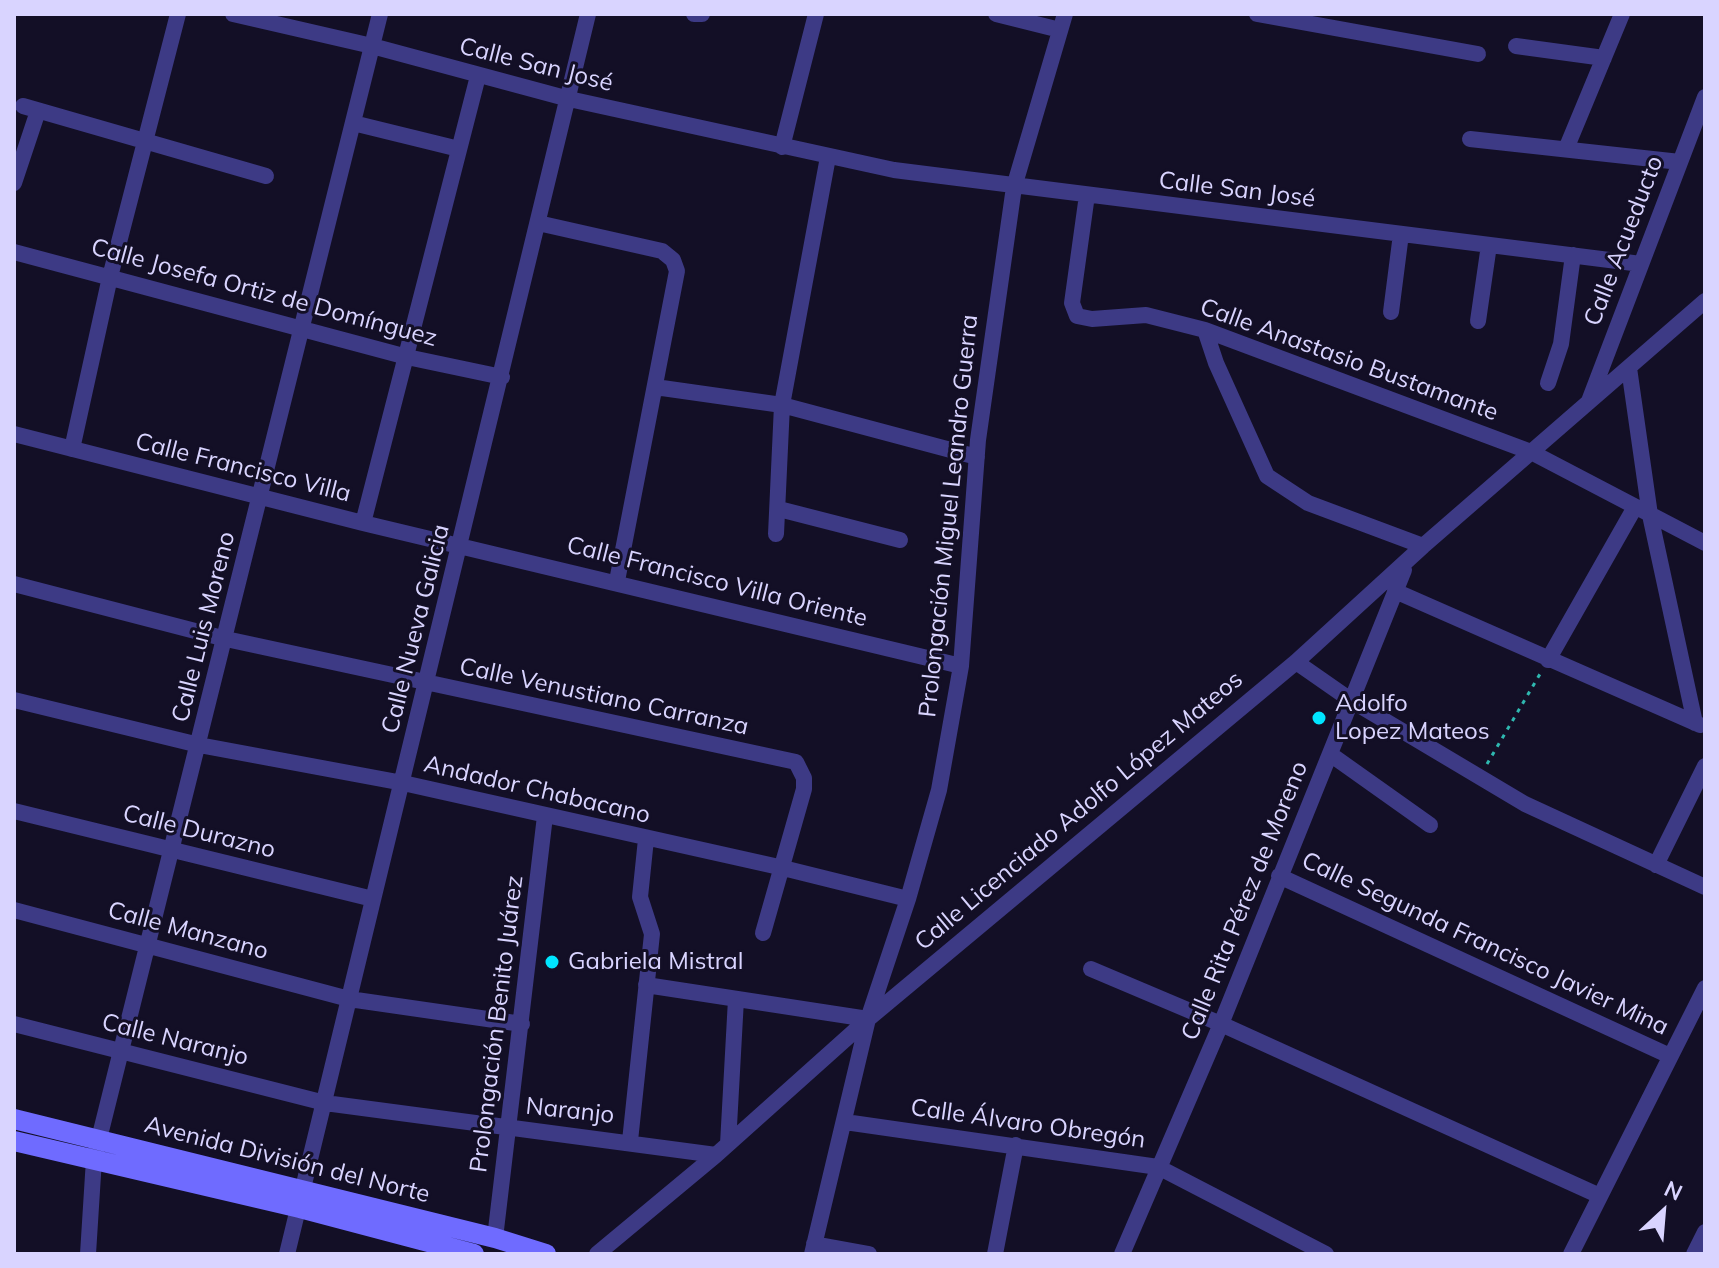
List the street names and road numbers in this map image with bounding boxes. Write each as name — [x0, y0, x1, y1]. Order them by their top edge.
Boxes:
street label: Calle San José — [456, 32, 616, 98]
street label: Calle Acueducto — [1578, 152, 1670, 330]
street label: Calle San José — [1157, 166, 1317, 214]
street label: Calle Josefa Ortiz de Domínguez — [88, 233, 440, 353]
street label: Calle Anastasio Bustamante — [1196, 293, 1502, 427]
street label: Prolongación Miguel Leandro Guerra — [914, 313, 984, 719]
street label: Calle Francisco Villa — [132, 427, 354, 509]
street label: Calle Nueva Galicia — [376, 522, 456, 736]
street label: Calle Luis Moreno — [166, 529, 242, 725]
street label: Calle Francisco Villa Oriente — [564, 531, 870, 633]
street label: Calle Venustiano Carranza — [457, 652, 751, 742]
street label: Calle Licenciado Adolfo López Mateos — [909, 665, 1249, 957]
street label: Andador Chabacano — [421, 750, 653, 830]
street label: Calle Rita Pérez de Moreno — [1176, 757, 1314, 1045]
street label: Calle Durazno — [120, 799, 278, 865]
street label: Calle Segunda Francisco Javier Mina — [1297, 846, 1673, 1042]
street label: Prolongación Benito Juárez — [464, 874, 530, 1174]
street label: Calle Manzano — [105, 896, 271, 966]
street label: Calle Naranjo — [99, 1008, 251, 1072]
street label: Naranjo — [524, 1092, 616, 1130]
street label: Calle Álvaro Obregón — [909, 1093, 1147, 1155]
street label: Avenida División del Norte — [141, 1111, 433, 1209]

